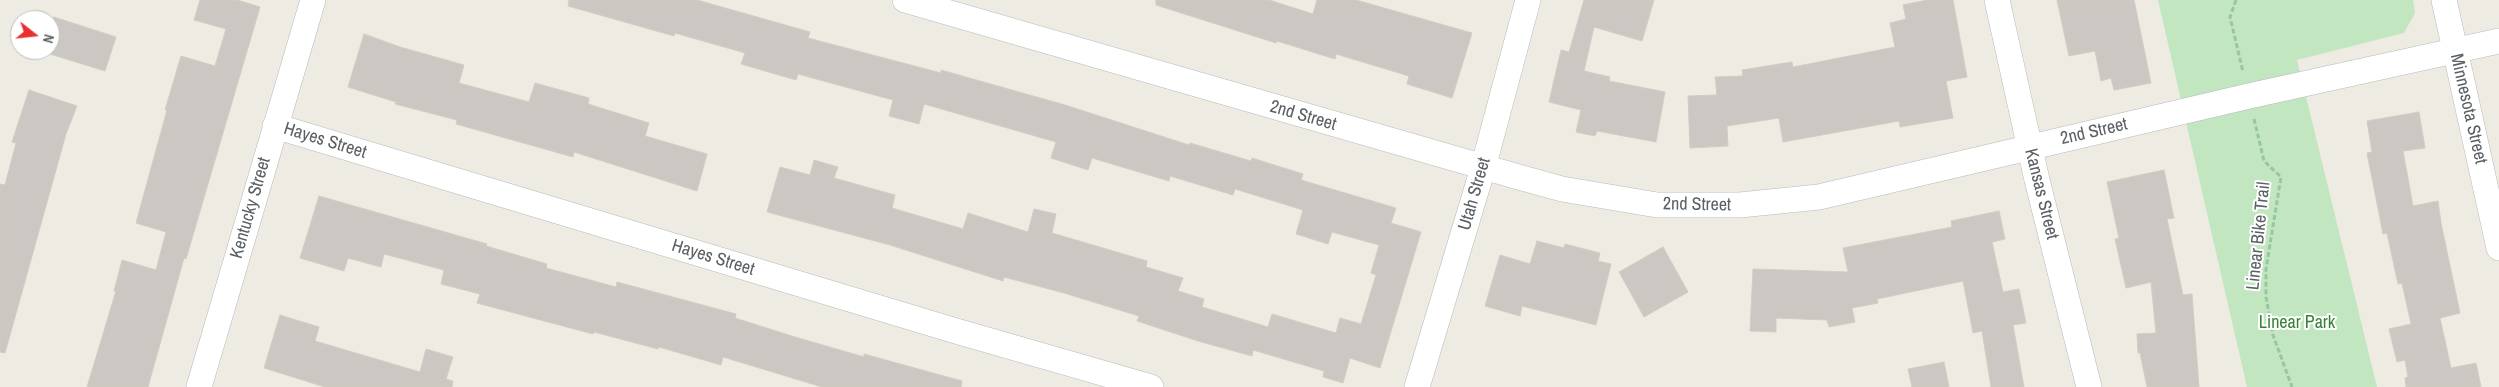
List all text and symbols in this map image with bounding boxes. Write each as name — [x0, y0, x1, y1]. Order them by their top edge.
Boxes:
north arrow — [10, 10, 60, 60]
text: N — [39, 32, 58, 45]
street label: Minnesota Street — [2445, 52, 2491, 166]
street label: 2nd Street — [1267, 96, 1339, 136]
street label: 2nd Street — [2058, 114, 2130, 150]
street label: Hayes Street — [281, 118, 369, 164]
street label: Kansas Street — [2019, 146, 2063, 242]
street label: Kentucky Street — [226, 155, 276, 261]
street label: Utah Street — [1454, 155, 1496, 233]
street label: Linear Bike Trail — [2243, 181, 2275, 291]
street label: 2nd Street — [1663, 194, 1731, 216]
street label: Hayes Street — [669, 235, 757, 281]
park label: Linear Park — [2259, 312, 2335, 334]

